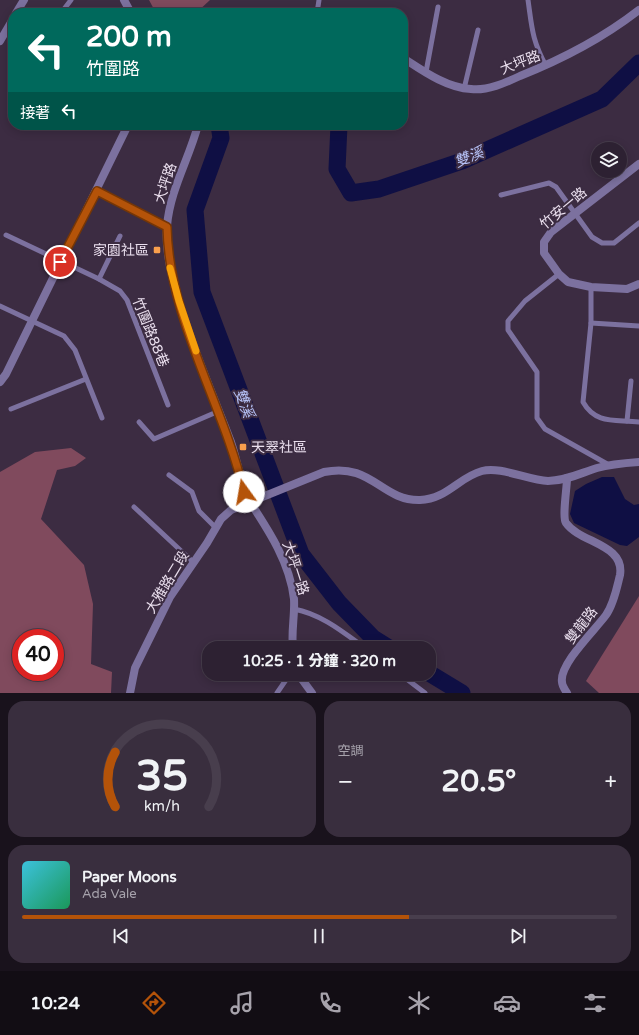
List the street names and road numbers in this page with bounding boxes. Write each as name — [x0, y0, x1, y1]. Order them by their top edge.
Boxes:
street label: 大坪路 — [498, 47, 543, 78]
street label: 大坪路 — [151, 161, 180, 206]
street label: 竹安一路 — [536, 184, 590, 233]
street label: 竹圍路88巷 — [129, 295, 172, 369]
street label: 大坪一路 — [279, 539, 312, 597]
street label: 大雅路二段 — [142, 548, 193, 617]
street label: 雙龍路 — [562, 604, 601, 647]

